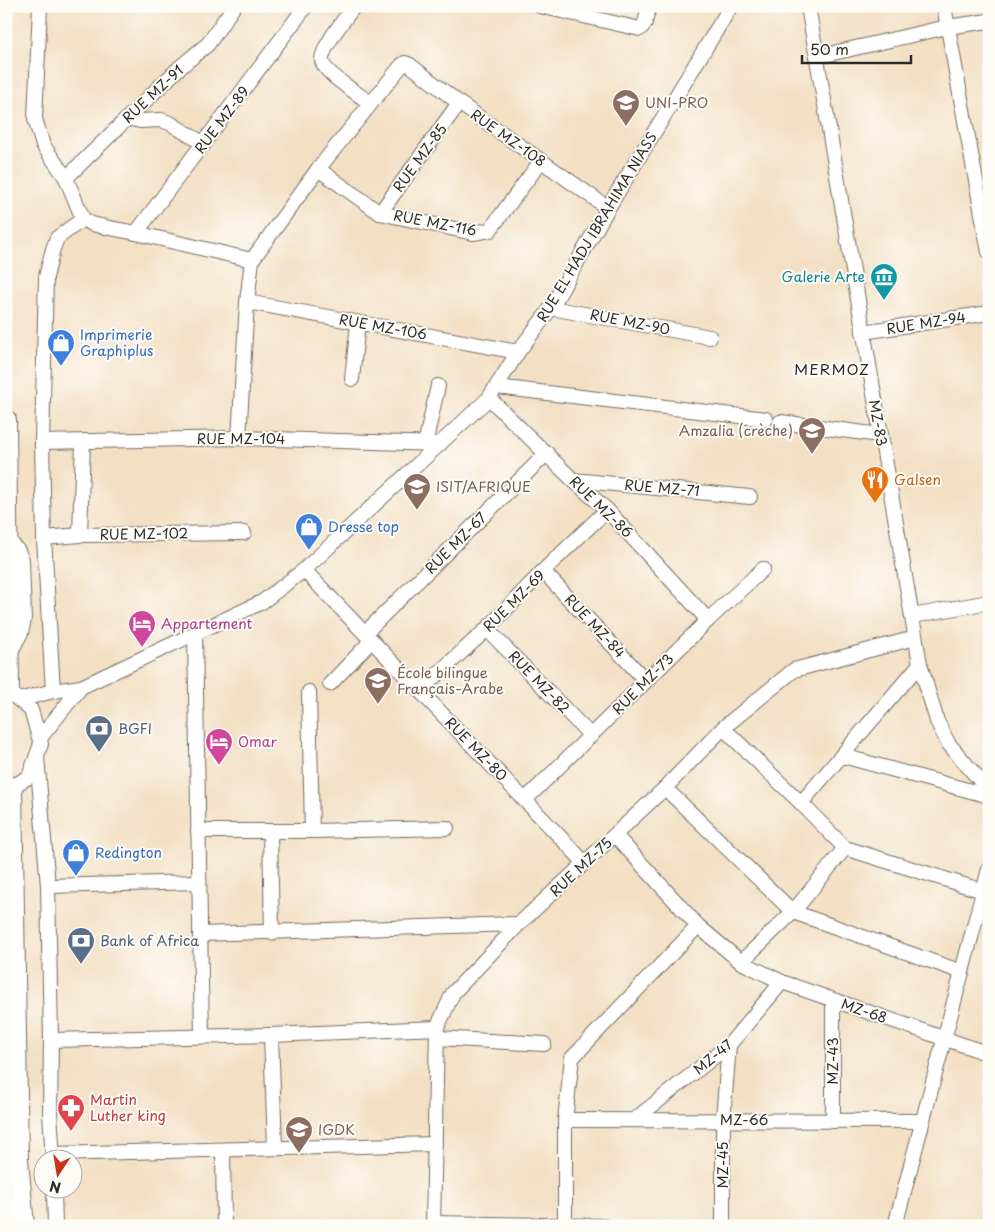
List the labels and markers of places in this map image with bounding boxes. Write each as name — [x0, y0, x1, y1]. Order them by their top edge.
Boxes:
school or university icon: UNI-PRO — [611, 88, 641, 127]
place label: UNI-PRO — [645, 92, 708, 113]
museum icon: Galerie Arte — [869, 262, 899, 301]
place label: Galerie Arte — [781, 266, 865, 287]
place label: Imprimerie Graphiplus — [80, 324, 153, 361]
shop icon: Imprimerie Graphiplus — [46, 328, 76, 367]
school or university icon: Amzalia (crèche) — [797, 416, 827, 455]
place label: Amzalia (crèche) — [679, 420, 793, 441]
restaurant icon: Galsen — [860, 465, 890, 504]
place label: Galsen — [894, 469, 941, 490]
school or university icon: ISIT/AFRIQUE — [402, 472, 432, 511]
place label: ISIT/AFRIQUE — [436, 476, 531, 497]
shop icon: Dresse top — [294, 512, 324, 551]
place label: Dresse top — [328, 516, 399, 537]
hotel icon: Appartement — [127, 609, 157, 648]
place label: Appartement — [161, 613, 253, 634]
place label: École bilingue Français-Arabe — [397, 662, 504, 699]
school or university icon: École bilingue Français-Arabe — [363, 666, 393, 705]
bank icon: BGFI — [84, 714, 114, 753]
place label: BGFI — [118, 718, 152, 739]
hotel icon: Omar — [204, 727, 234, 766]
place label: Omar — [238, 731, 277, 752]
shop icon: Redington — [61, 838, 91, 877]
place label: Redington — [95, 842, 162, 863]
bank icon: Bank of Africa — [66, 926, 96, 965]
place label: Bank of Africa — [100, 930, 199, 951]
place label: Martin Luther king — [90, 1089, 166, 1126]
pharmacy icon: Martin Luther king — [56, 1093, 86, 1132]
school or university icon: IGDK — [284, 1115, 314, 1154]
place label: IGDK — [318, 1119, 355, 1140]

